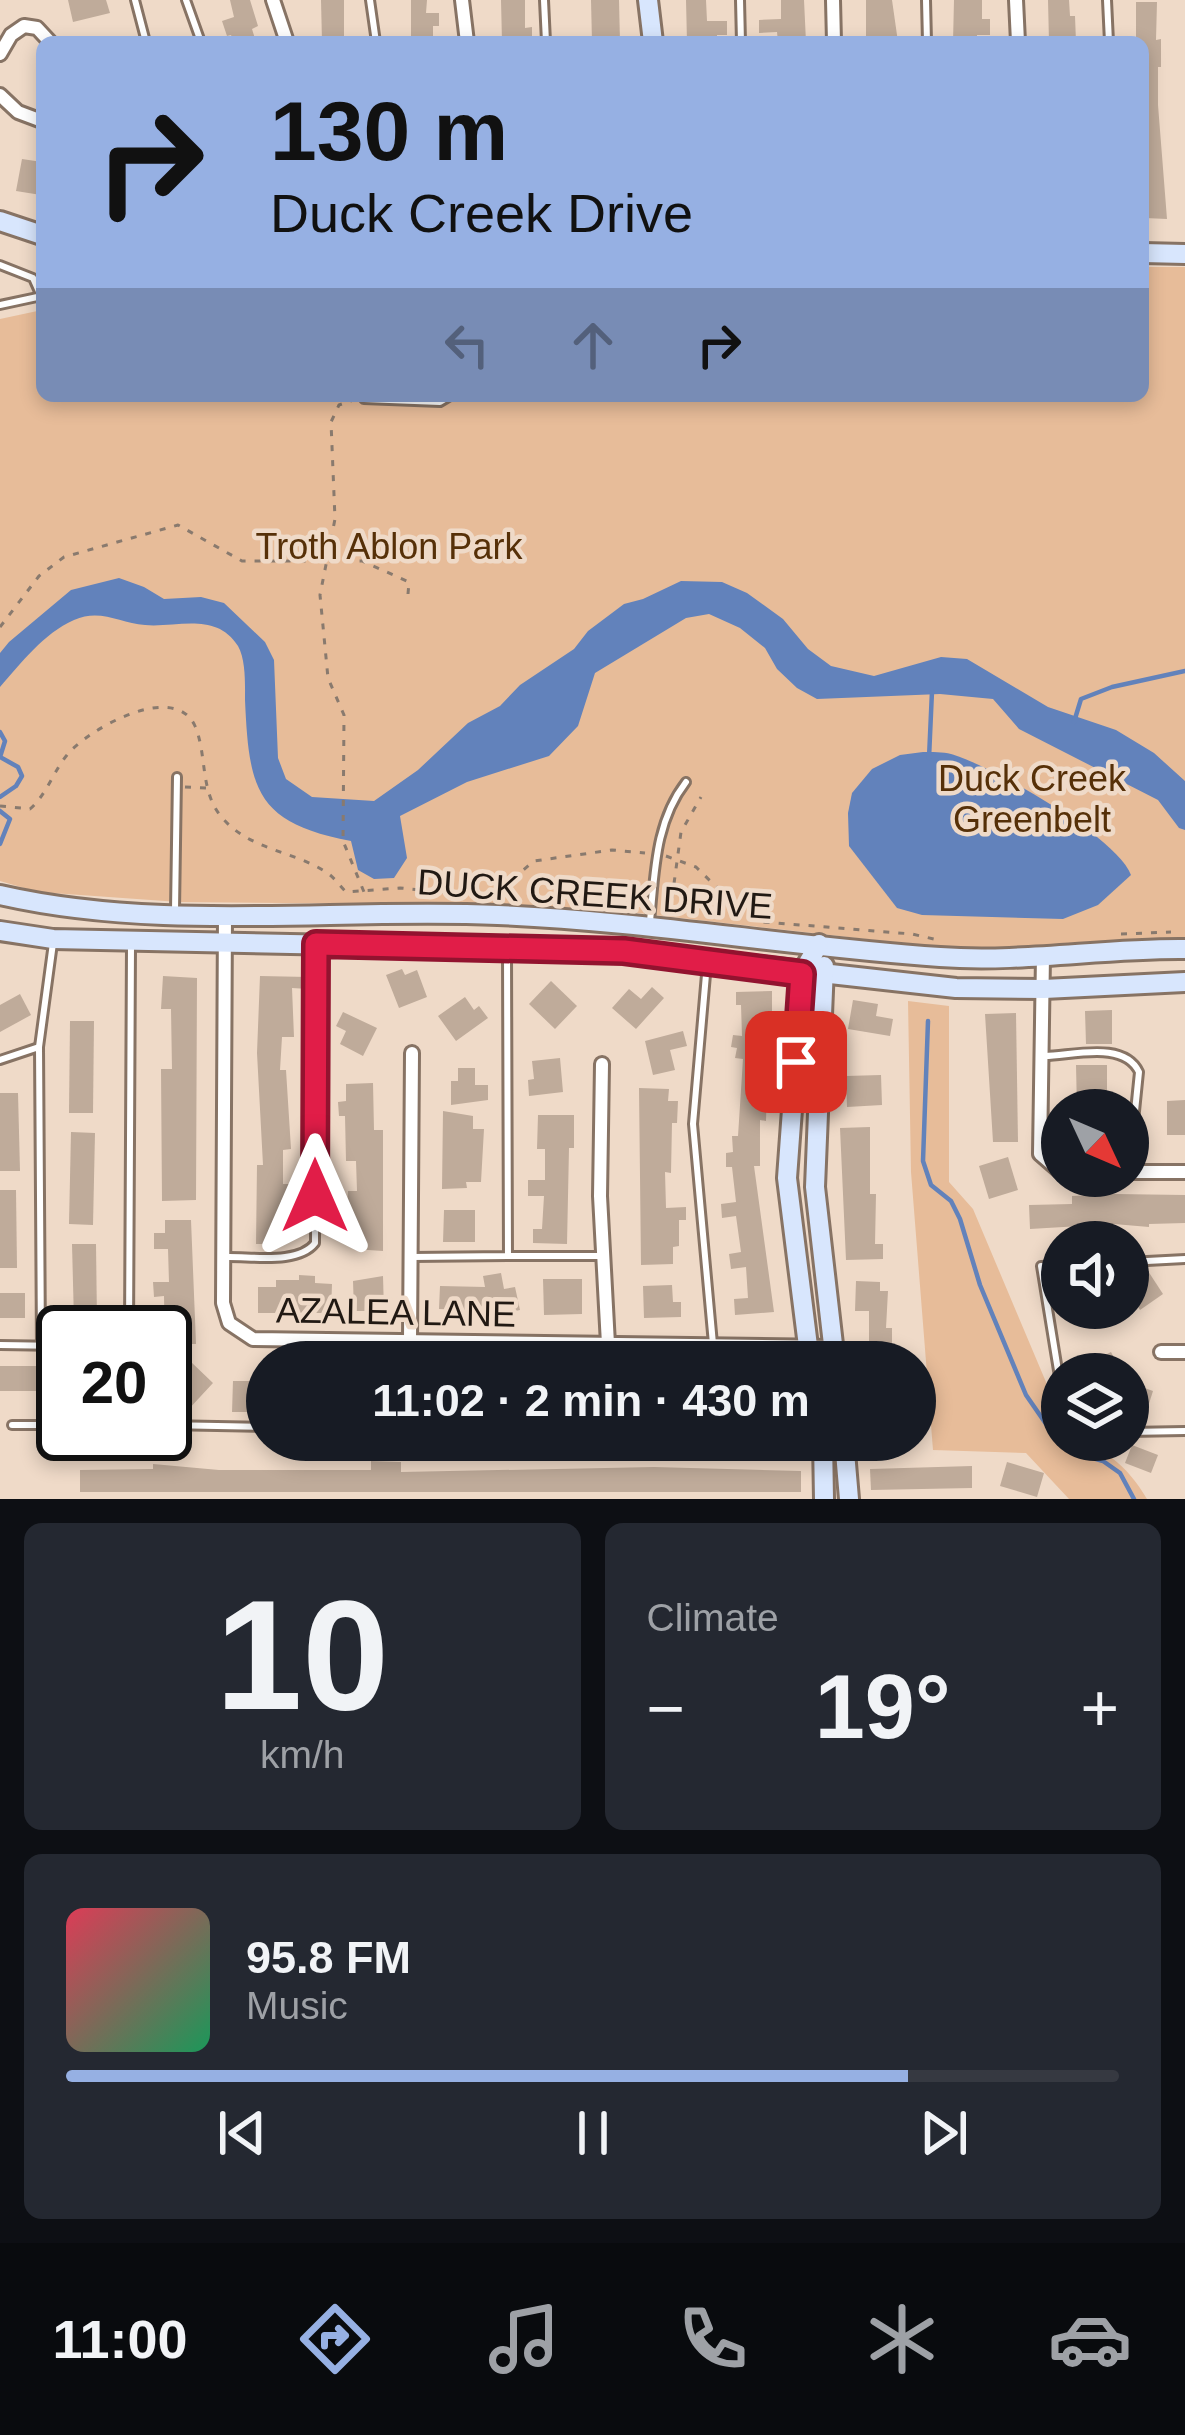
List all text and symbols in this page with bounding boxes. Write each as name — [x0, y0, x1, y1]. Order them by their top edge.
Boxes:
icon: right — [72, 84, 228, 240]
text: 130 m — [270, 84, 508, 178]
text: Duck Creek Drive — [270, 183, 693, 243]
icon: left — [434, 312, 500, 378]
icon: ahead — [560, 312, 626, 378]
icon: right — [686, 312, 752, 378]
park label: Troth Ablon Park — [256, 526, 523, 567]
park label: Duck Creek Greenbelt — [938, 758, 1127, 840]
street label: DUCK CREEK DRIVE — [416, 861, 774, 927]
pin — [745, 1011, 847, 1113]
icon: arrive — [763, 1029, 829, 1095]
north arrow — [1041, 1089, 1149, 1197]
map controls — [1041, 1089, 1149, 1461]
position arrow — [252, 1133, 378, 1259]
button: sound — [1041, 1221, 1149, 1329]
street label: AZALEA LANE — [276, 1289, 516, 1335]
speed limit sign: 20 — [36, 1305, 192, 1461]
button: layers — [1041, 1353, 1149, 1461]
text: 11:02 · 2 min · 430 m — [372, 1375, 810, 1426]
text: 10 — [215, 1568, 389, 1742]
text: Climate — [647, 1596, 779, 1639]
text: 19° — [815, 1657, 951, 1757]
text: − — [647, 1671, 685, 1745]
text: + — [1080, 1671, 1119, 1745]
text: km/h — [260, 1733, 345, 1776]
text: 95.8 FM — [246, 1932, 411, 1983]
text: Music — [246, 1984, 348, 2027]
icon: previous — [209, 2100, 275, 2166]
icon: pause — [560, 2100, 626, 2166]
icon: next — [911, 2100, 977, 2166]
icon: directions — [293, 2297, 377, 2381]
icon: music — [482, 2297, 566, 2381]
icon: phone — [671, 2297, 755, 2381]
icon: climate — [860, 2297, 944, 2381]
icon: car — [1048, 2297, 1132, 2381]
text: 11:00 — [52, 2309, 188, 2369]

